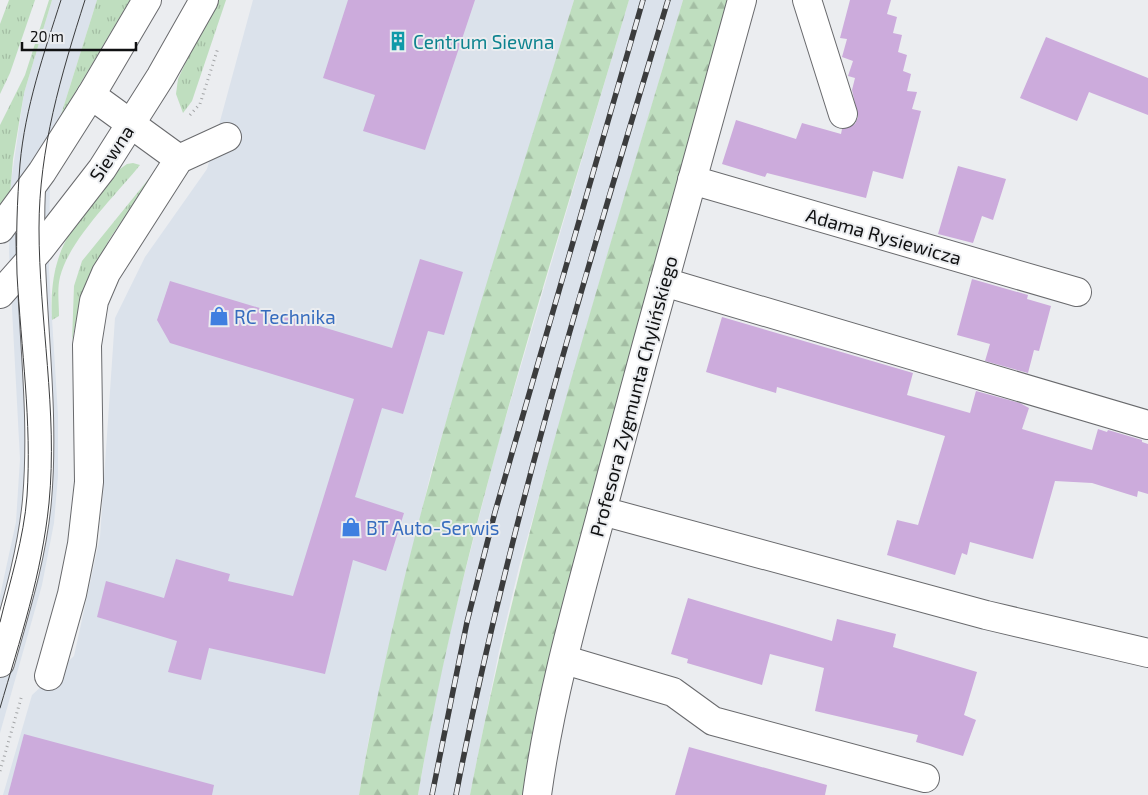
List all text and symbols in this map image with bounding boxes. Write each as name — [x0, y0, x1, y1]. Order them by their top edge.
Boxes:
scale bar — [22, 20, 136, 52]
text: 20 m — [30, 27, 64, 45]
building icon: Centrum Siewna — [387, 30, 409, 52]
place label: Centrum Siewna — [413, 30, 554, 53]
street label: Siewna — [84, 121, 138, 185]
street label: Adama Rysiewicza — [804, 203, 964, 269]
street label: Profesora Zygmunta Chylińskiego — [584, 253, 682, 539]
shop icon: RC Technika — [208, 305, 230, 327]
place label: RC Technika — [234, 305, 336, 328]
shop icon: BT Auto-Serwis — [340, 516, 362, 538]
place label: BT Auto-Serwis — [366, 516, 499, 539]

